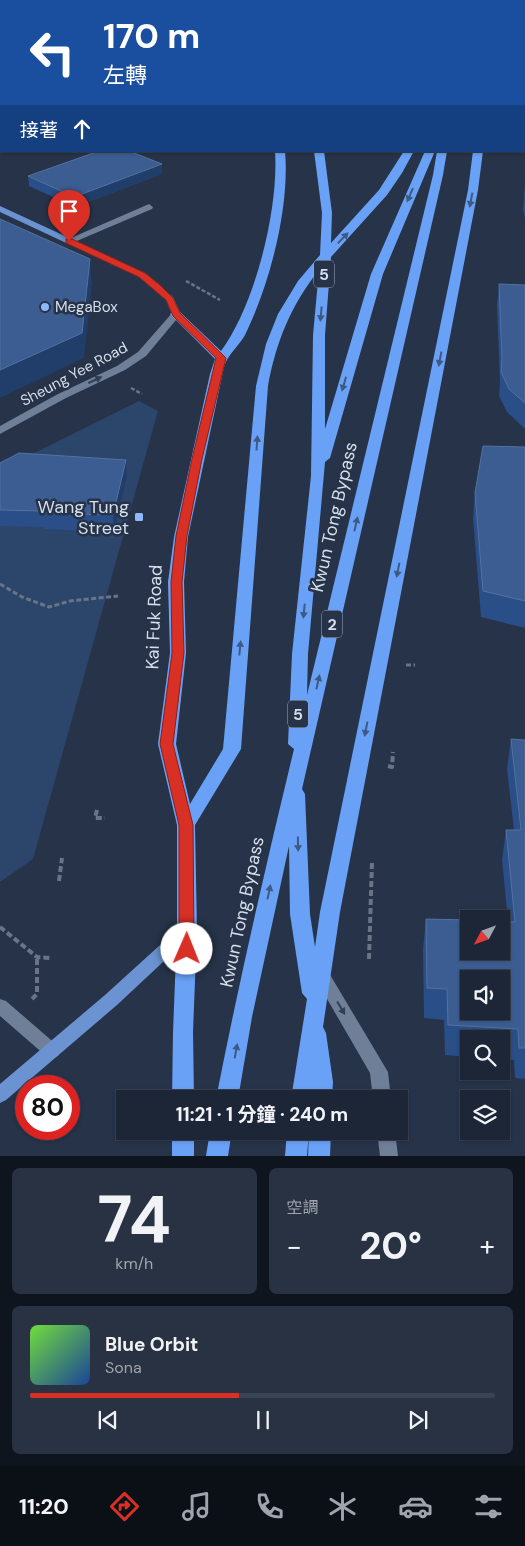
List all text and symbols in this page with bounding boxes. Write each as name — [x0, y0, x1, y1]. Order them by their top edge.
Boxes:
text: 170 m — [103, 13, 200, 59]
icon: left — [20, 20, 85, 85]
text: 左轉 — [103, 61, 147, 90]
icon: ahead — [68, 115, 96, 143]
text: 接著 — [20, 118, 58, 143]
one-way arrow — [405, 188, 413, 202]
pin — [48, 190, 90, 241]
one-way arrow — [467, 192, 475, 207]
icon: arrive — [55, 197, 83, 225]
one-way arrow — [337, 233, 349, 245]
road number: 5 — [314, 260, 334, 288]
place label: MegaBox — [55, 297, 118, 317]
marker: MegaBox — [39, 301, 51, 313]
one-way arrow — [317, 307, 325, 323]
street label: Sheung Yee Road — [17, 337, 131, 411]
one-way arrow — [435, 351, 443, 367]
one-way arrow — [87, 376, 102, 385]
one-way arrow — [339, 377, 347, 392]
one-way arrow — [254, 434, 262, 450]
street label: Kwun Tong Bypass — [305, 440, 363, 594]
place label: Wang Tung Street — [38, 495, 129, 540]
marker: Wang Tung Street — [133, 511, 145, 523]
one-way arrow — [352, 517, 360, 532]
one-way arrow — [394, 562, 402, 577]
street label: Kai Fuk Road — [140, 564, 168, 670]
one-way arrow — [300, 604, 308, 620]
road number: 2 — [322, 610, 342, 638]
one-way arrow — [236, 639, 244, 655]
one-way arrow — [314, 675, 322, 690]
road number: 5 — [288, 701, 308, 728]
one-way arrow — [362, 722, 370, 738]
street label: Kwun Tong Bypass — [214, 834, 270, 990]
one-way arrow — [294, 836, 302, 852]
one-way arrow — [265, 884, 273, 899]
north arrow — [460, 910, 510, 960]
map controls — [460, 910, 510, 1140]
position arrow — [160, 922, 212, 974]
button: sound — [460, 970, 510, 1020]
one-way arrow — [337, 1001, 346, 1014]
button: search — [460, 1030, 510, 1080]
one-way arrow — [232, 1042, 240, 1058]
speed limit sign: 80 — [15, 1075, 80, 1140]
button: layers — [460, 1090, 510, 1140]
text: 11:21 · 1 分鐘 · 240 m — [176, 1102, 348, 1127]
text: 74 — [97, 1178, 171, 1262]
text: 空調 — [287, 1197, 319, 1218]
text: 20° — [360, 1221, 422, 1271]
text: − — [287, 1228, 302, 1265]
text: + — [480, 1228, 495, 1265]
text: km/h — [115, 1253, 153, 1274]
text: Blue Orbit — [105, 1332, 198, 1357]
text: Sona — [105, 1357, 142, 1378]
icon: previous — [94, 1406, 122, 1434]
icon: pause — [249, 1406, 277, 1434]
icon: next — [404, 1406, 432, 1434]
icon: directions — [107, 1489, 142, 1524]
icon: music — [179, 1489, 214, 1524]
icon: phone — [252, 1489, 287, 1524]
icon: climate — [325, 1489, 360, 1524]
icon: car — [398, 1489, 433, 1524]
icon: filters — [471, 1489, 506, 1524]
text: 11:20 — [19, 1492, 69, 1521]

